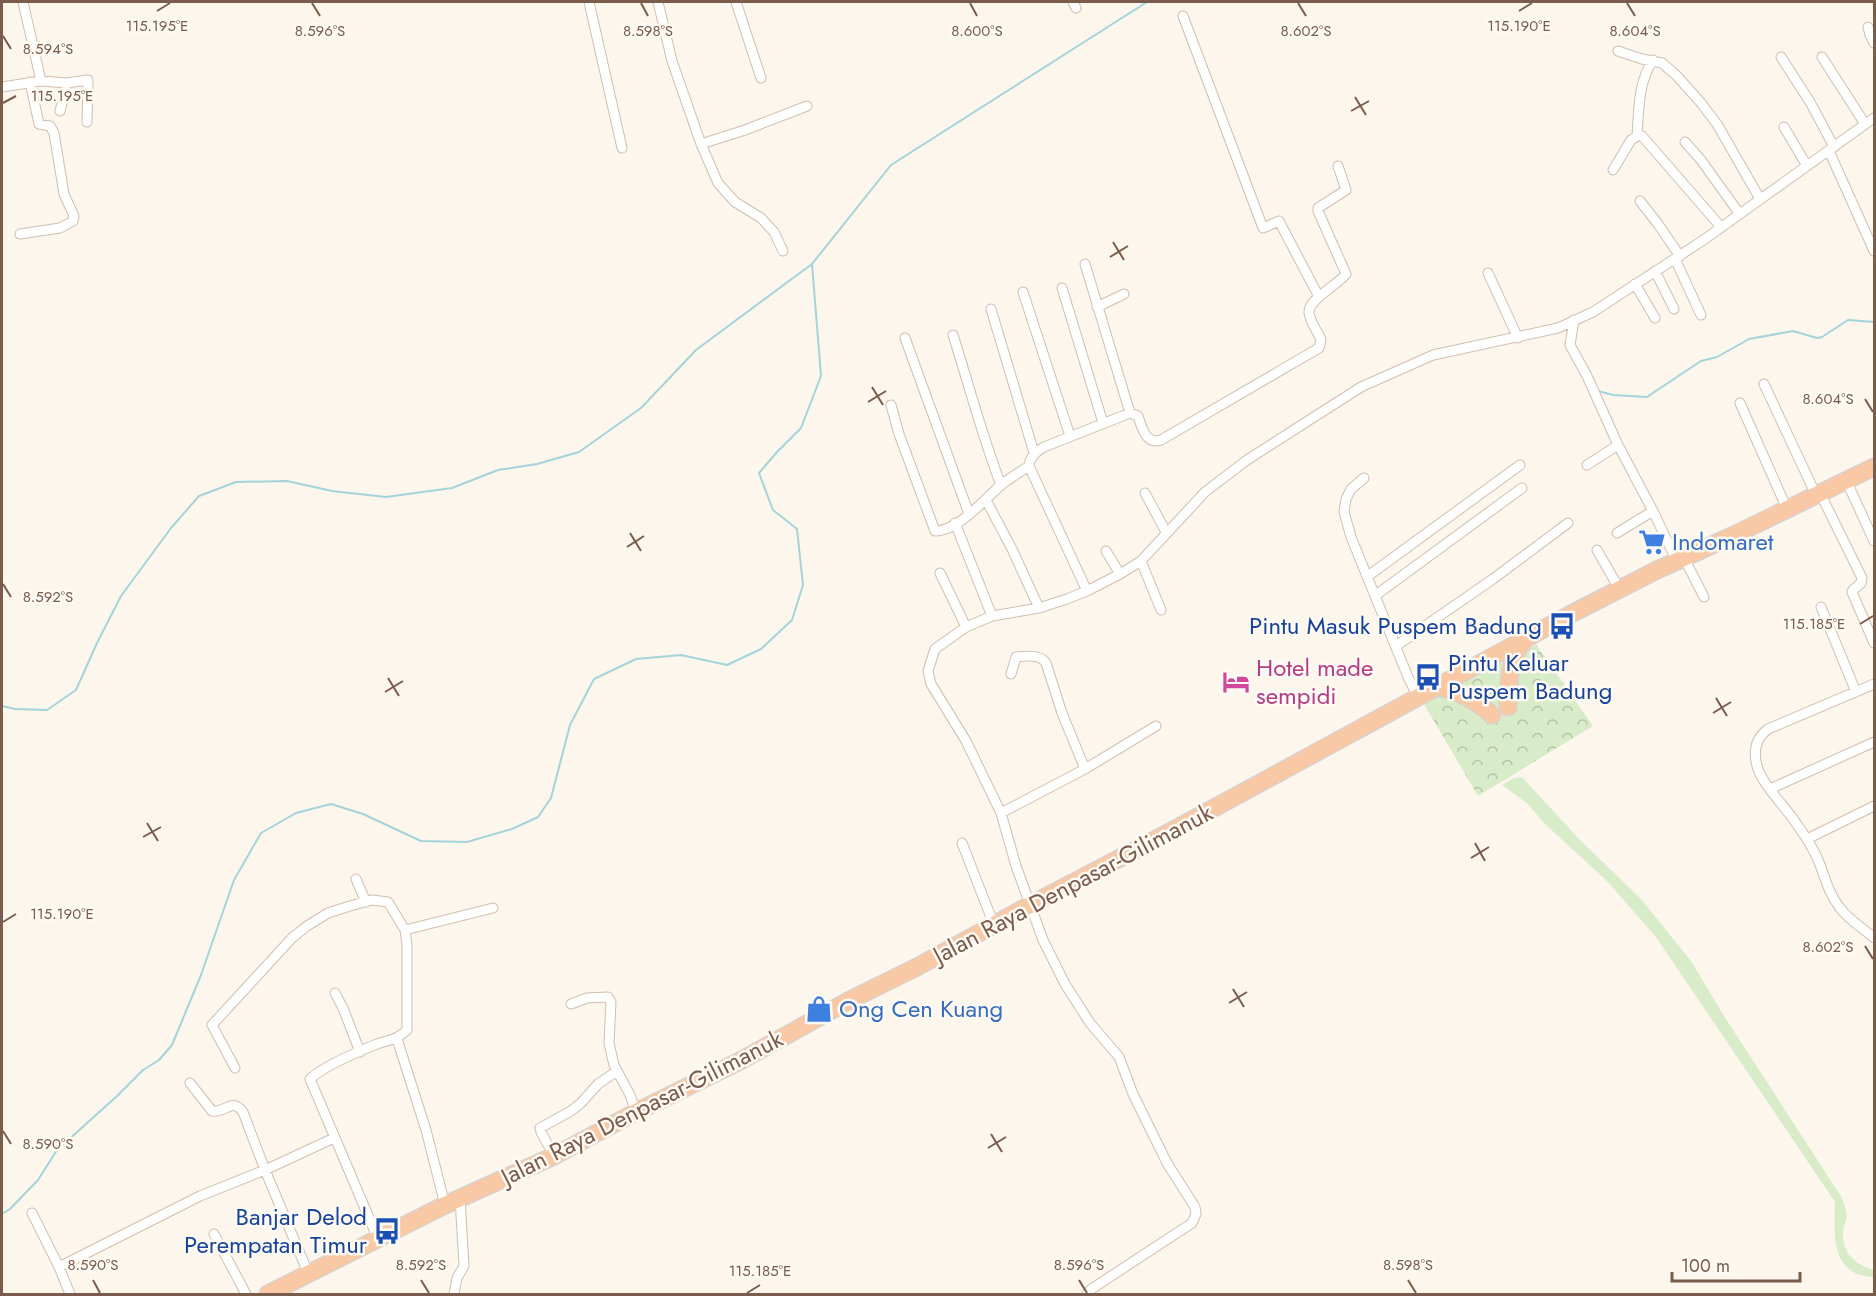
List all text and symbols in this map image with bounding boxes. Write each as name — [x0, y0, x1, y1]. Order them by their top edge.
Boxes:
text: 115.195°E — [126, 15, 188, 37]
text: 115.190°E — [1487, 15, 1551, 37]
text: 8.596°S — [295, 20, 345, 42]
text: 8.598°S — [623, 20, 673, 42]
text: 8.600°S — [951, 20, 1003, 42]
text: 8.602°S — [1280, 20, 1332, 42]
text: 8.604°S — [1609, 20, 1661, 42]
text: 8.594°S — [23, 38, 73, 60]
text: 115.195°E — [31, 85, 93, 107]
text: 8.604°S — [1802, 388, 1854, 410]
place label: Indomaret — [1672, 524, 1774, 559]
supermarket icon: Indomaret — [1637, 527, 1667, 557]
text: 8.592°S — [23, 586, 73, 608]
place label: Pintu Masuk Puspem Badung — [1249, 608, 1542, 643]
bus stop icon: Pintu Masuk Puspem Badung — [1547, 611, 1577, 641]
text: 115.185°E — [1783, 613, 1845, 635]
place label: Pintu Keluar Puspem Badung — [1448, 645, 1612, 708]
place label: Hotel made sempidi — [1256, 650, 1373, 713]
bus stop icon: Pintu Keluar Puspem Badung — [1413, 662, 1443, 692]
hotel icon: Hotel made sempidi — [1221, 667, 1251, 697]
street label: Jalan Raya Denpasar-Gilimanuk — [924, 795, 1219, 974]
text: 115.190°E — [30, 903, 94, 925]
text: 8.602°S — [1802, 936, 1854, 958]
place label: Ong Cen Kuang — [839, 991, 1003, 1026]
shop icon: Ong Cen Kuang — [804, 994, 834, 1024]
street label: Jalan Raya Denpasar-Gilimanuk — [492, 1021, 789, 1195]
text: 8.590°S — [23, 1133, 73, 1155]
place label: Banjar Delod Perempatan Timur — [184, 1199, 368, 1262]
bus stop icon: Banjar Delod Perempatan Timur — [372, 1216, 402, 1246]
scale bar — [1672, 1245, 1800, 1283]
text: 100 m — [1681, 1253, 1730, 1279]
text: 8.590°S — [68, 1254, 118, 1276]
text: 8.592°S — [396, 1254, 446, 1276]
text: 8.596°S — [1054, 1254, 1104, 1276]
text: 8.598°S — [1383, 1254, 1433, 1276]
text: 115.185°E — [729, 1260, 791, 1282]

